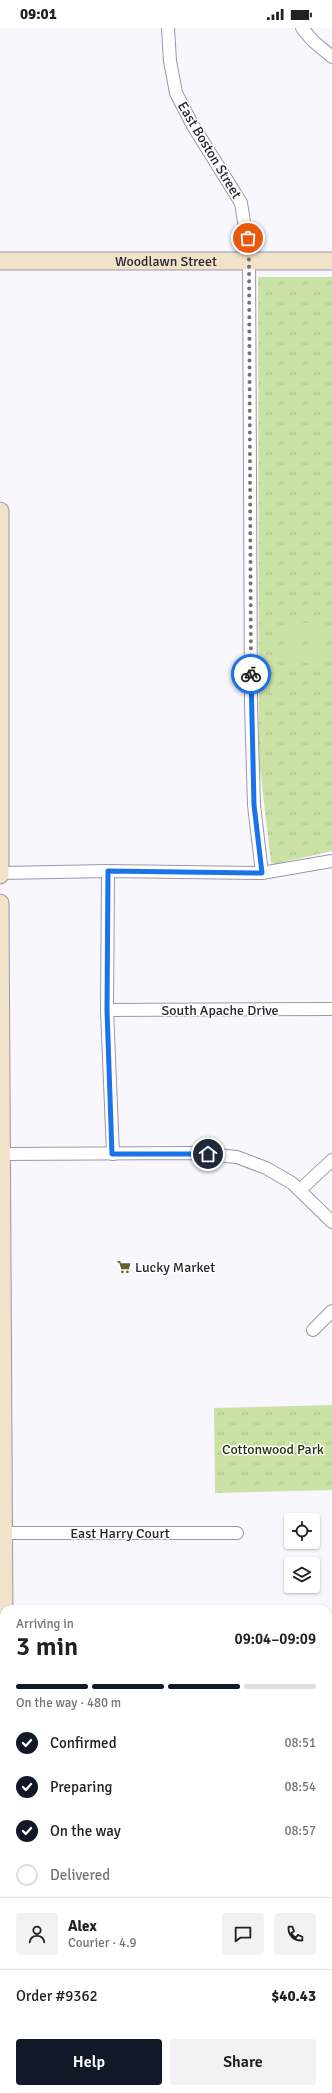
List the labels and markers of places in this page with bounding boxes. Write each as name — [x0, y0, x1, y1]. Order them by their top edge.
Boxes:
pin — [231, 221, 265, 255]
pin — [191, 1137, 225, 1171]
supermarket icon: Lucky Market — [116, 1259, 132, 1275]
place label: Lucky Market — [135, 1259, 215, 1276]

